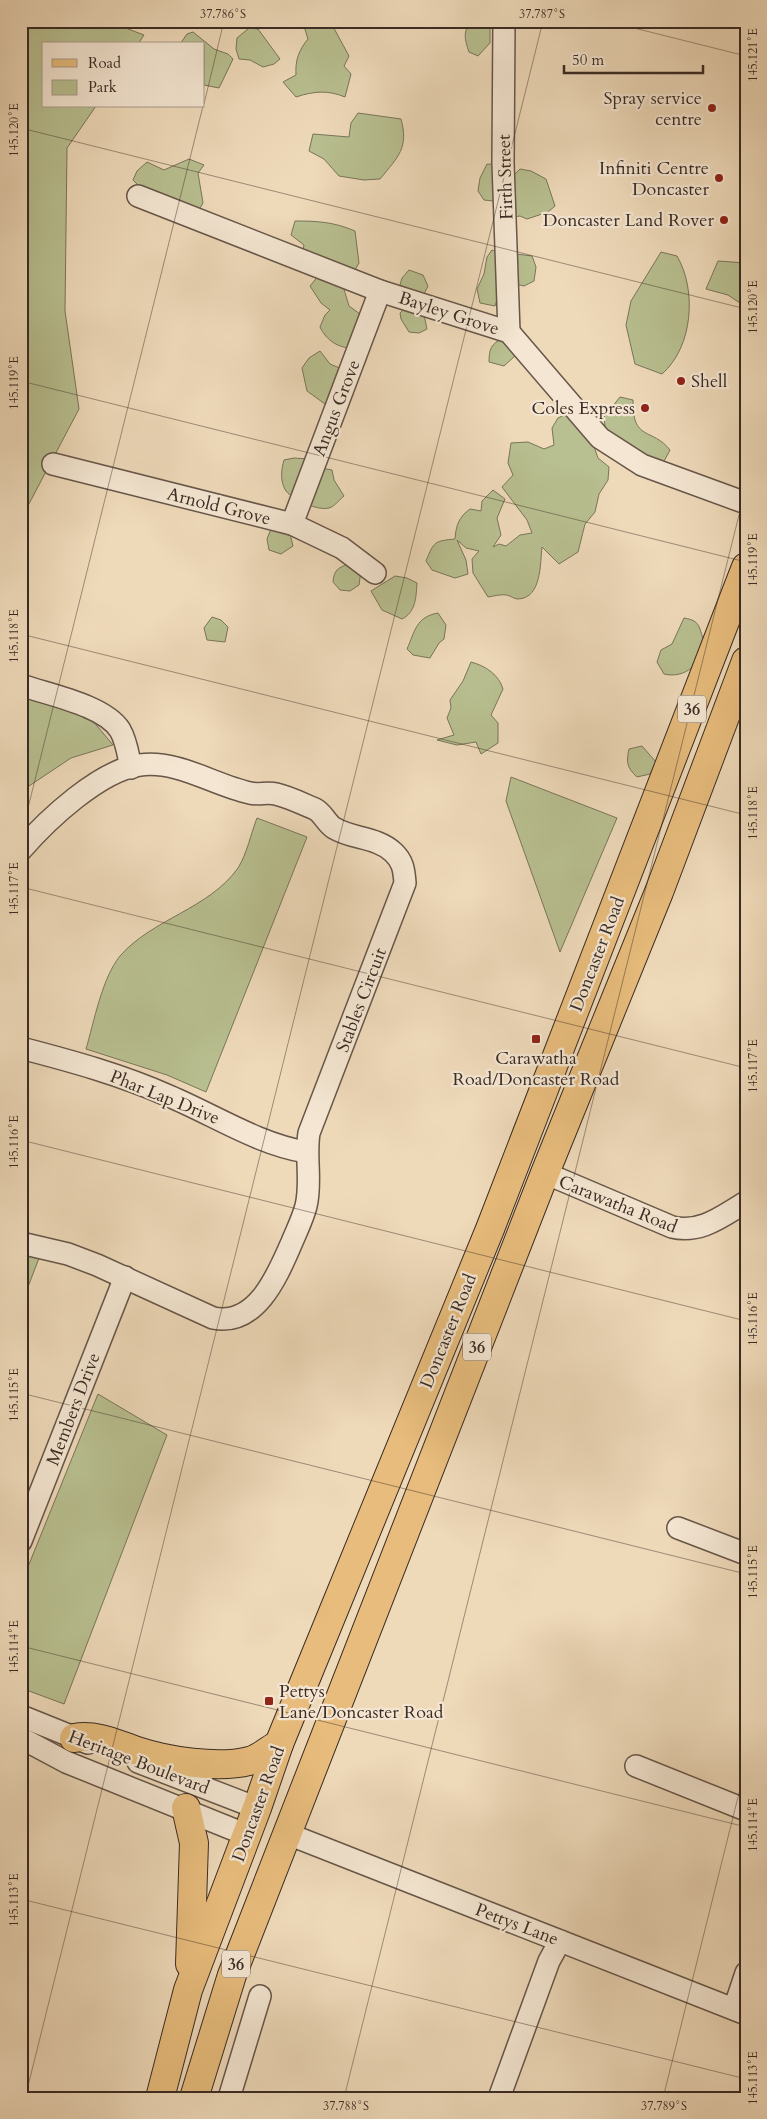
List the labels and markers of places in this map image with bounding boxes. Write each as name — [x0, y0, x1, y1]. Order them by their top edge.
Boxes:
place label: Spray service centre — [603, 86, 702, 132]
marker: Spray service centre — [706, 102, 718, 114]
place label: Infiniti Centre Doncaster — [599, 156, 709, 202]
marker: Infiniti Centre Doncaster — [713, 172, 725, 184]
place label: Doncaster Land Rover — [543, 208, 714, 233]
marker: Doncaster Land Rover — [718, 214, 730, 226]
place label: Shell — [691, 369, 728, 394]
marker: Shell — [675, 375, 687, 387]
place label: Coles Express — [531, 396, 635, 421]
marker: Coles Express — [639, 402, 651, 414]
marker: Carawatha Road/Doncaster Road — [530, 1033, 542, 1045]
place label: Carawatha Road/Doncaster Road — [453, 1046, 620, 1092]
place label: Pettys Lane/Doncaster Road — [279, 1679, 444, 1725]
marker: Pettys Lane/Doncaster Road — [263, 1695, 275, 1707]

